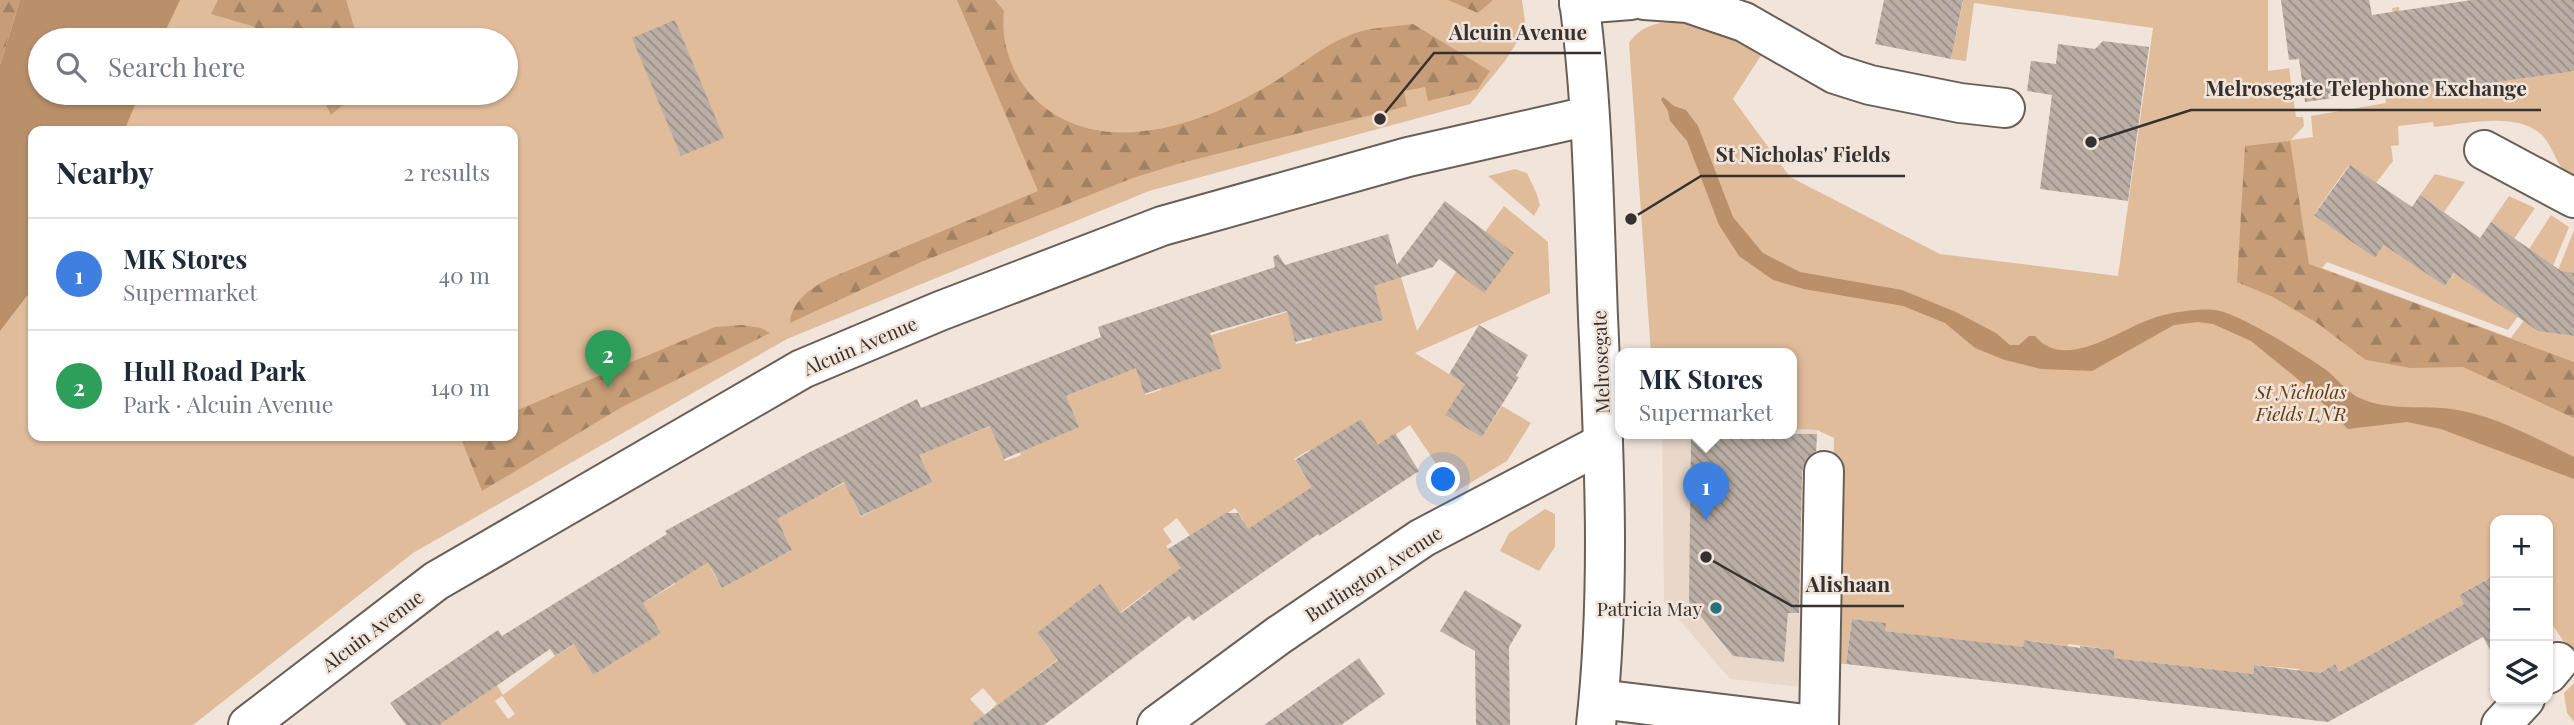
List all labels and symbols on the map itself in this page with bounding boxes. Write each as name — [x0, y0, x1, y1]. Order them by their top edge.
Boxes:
callout: Alcuin Avenue — [1434, 11, 1601, 53]
text: Alcuin Avenue — [1448, 17, 1587, 45]
callout: Melrosegate Telephone Exchange — [2191, 68, 2541, 110]
text: Melrosegate Telephone Exchange — [2205, 73, 2527, 101]
callout: St Nicholas' Fields — [1701, 134, 1905, 176]
text: St Nicholas' Fields — [1715, 139, 1891, 167]
street label: Alcuin Avenue — [798, 309, 921, 381]
street label: Melrosegate — [1585, 310, 1615, 414]
pin: 2 — [585, 330, 631, 388]
park label: St Nicholas Fields LNR — [2254, 378, 2347, 426]
your location — [1426, 462, 1460, 496]
pin: 1 — [1683, 462, 1729, 520]
street label: Burlington Avenue — [1299, 519, 1447, 627]
callout: Alishaan — [1792, 564, 1904, 606]
text: Alishaan — [1805, 569, 1890, 597]
street label: Alcuin Avenue — [315, 583, 428, 677]
place label: Patricia May — [1597, 595, 1702, 621]
marker: Patricia May — [1708, 600, 1724, 616]

